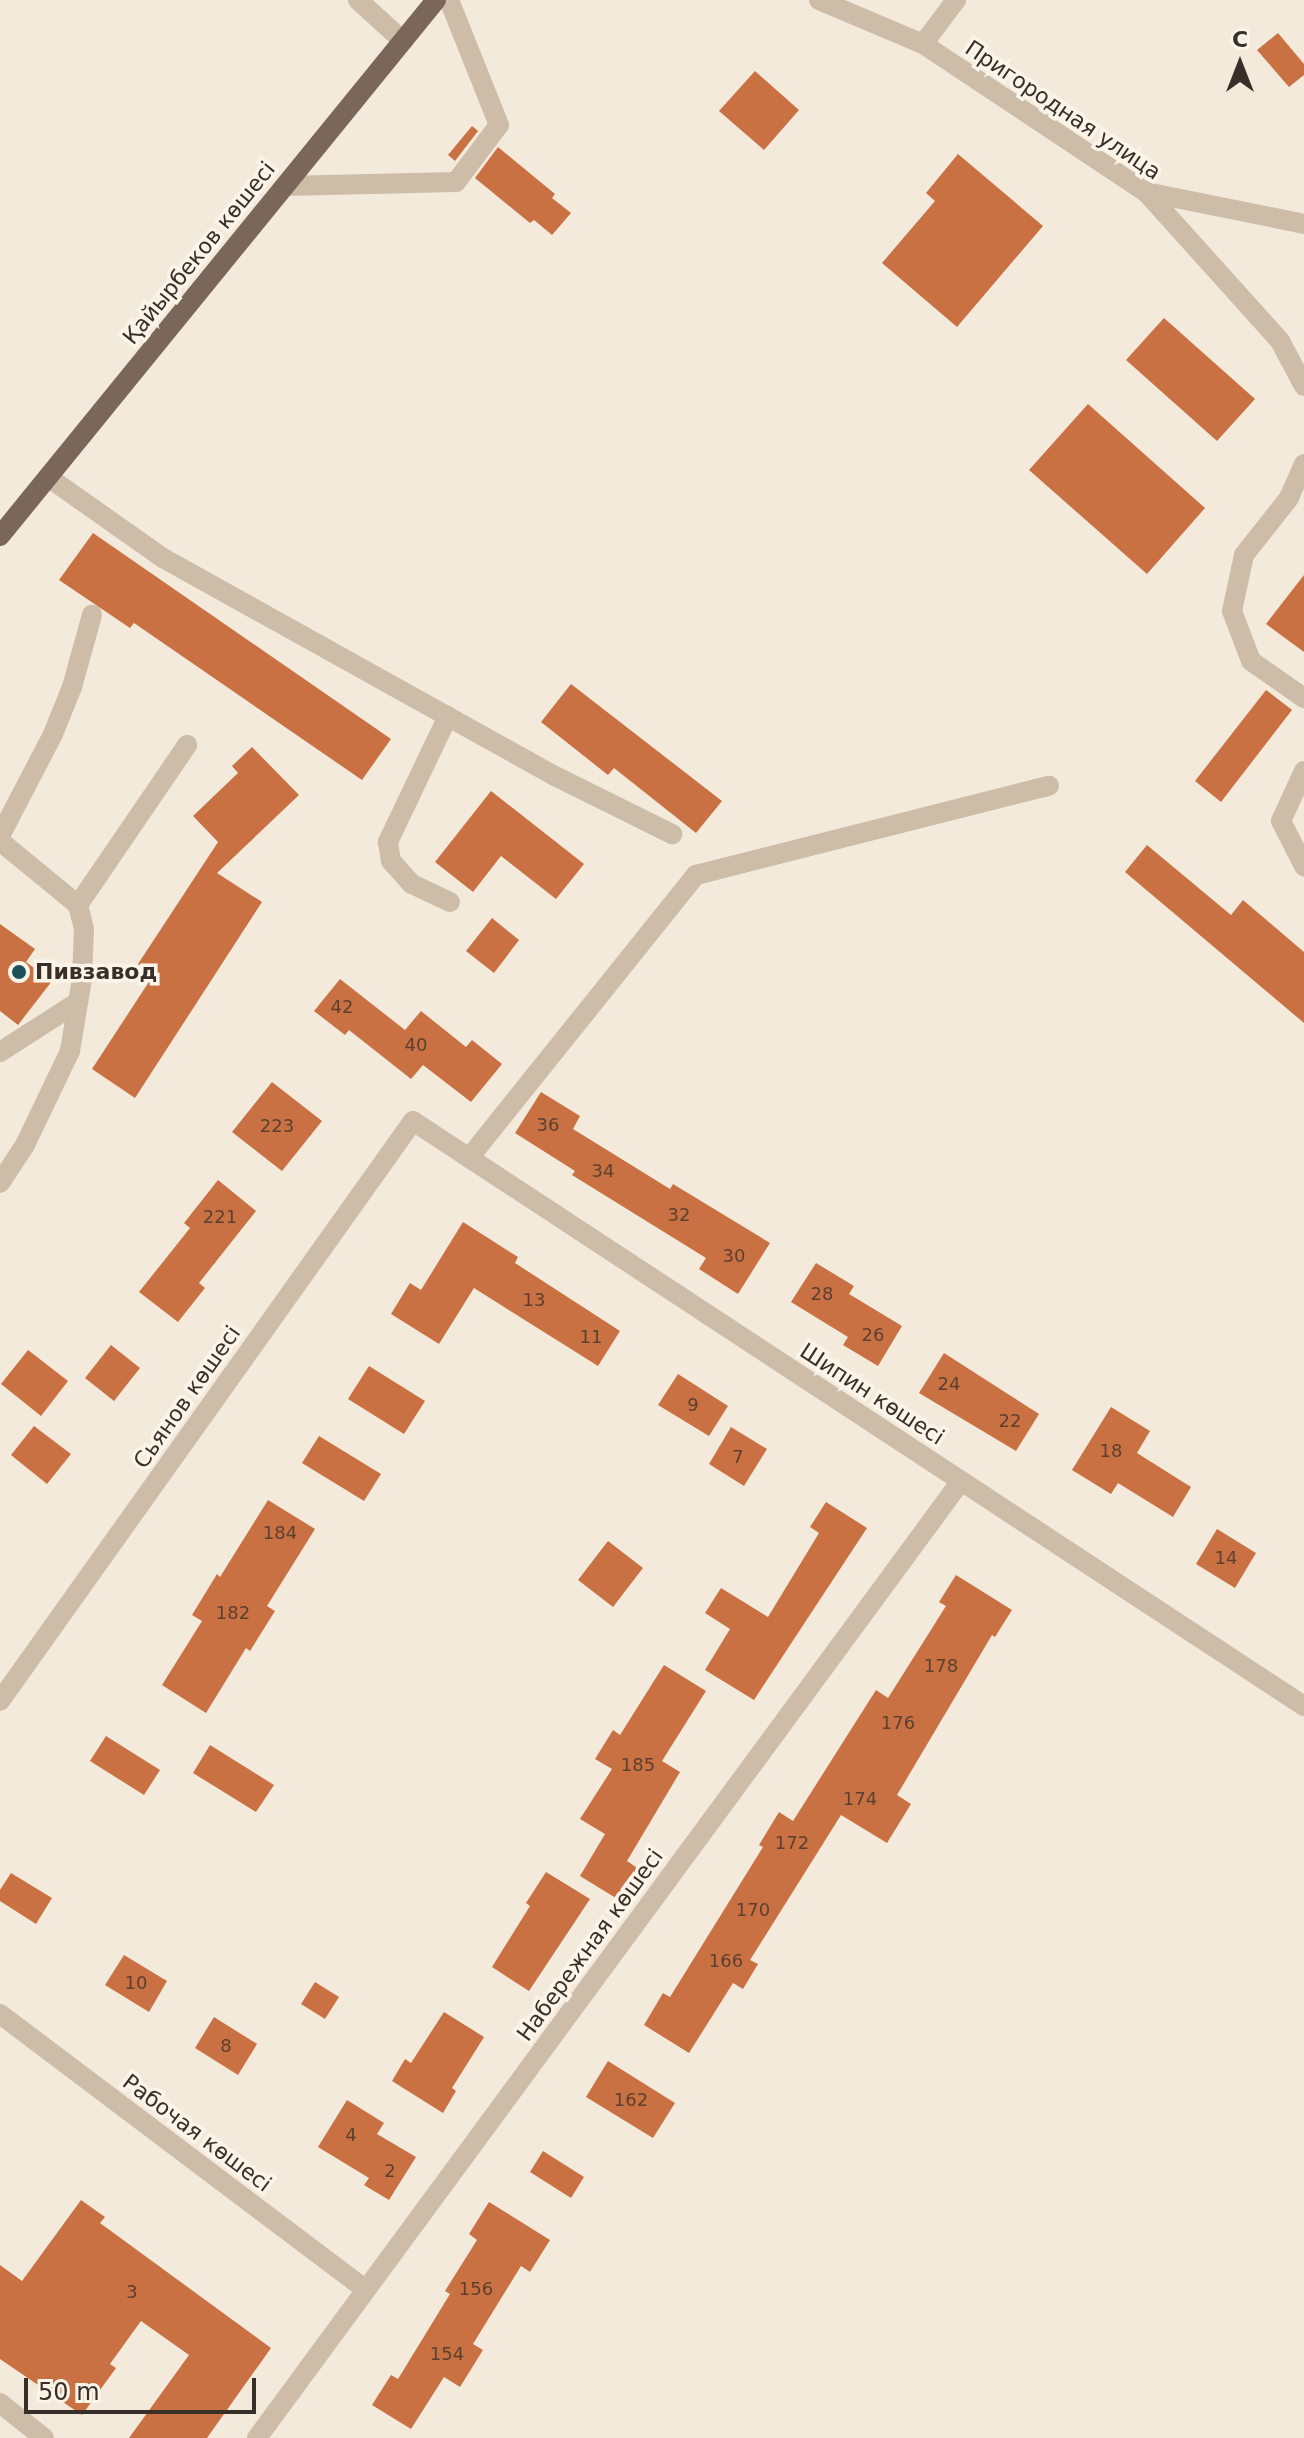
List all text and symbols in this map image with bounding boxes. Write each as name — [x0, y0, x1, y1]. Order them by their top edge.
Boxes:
north arrow — [1200, 24, 1280, 104]
text: С — [1232, 27, 1248, 52]
street label: Пригородная улица — [960, 35, 1166, 185]
street label: Қайырбеков көшесі — [117, 156, 281, 350]
place label: Пивзавод — [35, 959, 157, 985]
marker: Пивзавод — [10, 963, 28, 981]
house number: 42 — [331, 996, 353, 1018]
house number: 40 — [405, 1034, 427, 1056]
house number: 36 — [537, 1114, 559, 1136]
house number: 223 — [260, 1115, 294, 1137]
house number: 34 — [592, 1160, 614, 1182]
house number: 32 — [668, 1204, 690, 1226]
house number: 221 — [203, 1206, 237, 1228]
house number: 30 — [723, 1245, 745, 1267]
house number: 28 — [811, 1283, 833, 1305]
house number: 13 — [523, 1289, 545, 1311]
street label: Сьянов көшесі — [128, 1321, 246, 1473]
house number: 26 — [862, 1324, 884, 1346]
house number: 11 — [580, 1326, 602, 1348]
street label: Шипин көшесі — [795, 1338, 949, 1450]
house number: 24 — [938, 1373, 960, 1395]
house number: 9 — [687, 1394, 699, 1416]
house number: 22 — [999, 1410, 1021, 1432]
house number: 18 — [1100, 1440, 1122, 1462]
house number: 7 — [732, 1446, 744, 1468]
house number: 184 — [263, 1522, 297, 1544]
house number: 14 — [1215, 1547, 1237, 1569]
house number: 182 — [216, 1602, 250, 1624]
house number: 178 — [924, 1655, 958, 1677]
house number: 176 — [881, 1712, 915, 1734]
house number: 185 — [621, 1754, 655, 1776]
house number: 174 — [843, 1788, 877, 1810]
house number: 172 — [775, 1832, 809, 1854]
street label: Набережная көшесі — [511, 1844, 669, 2046]
house number: 170 — [736, 1899, 770, 1921]
house number: 166 — [709, 1950, 743, 1972]
house number: 10 — [125, 1972, 147, 1994]
house number: 8 — [220, 2035, 232, 2057]
street label: Рабочая көшесі — [118, 2069, 276, 2197]
house number: 162 — [614, 2089, 648, 2111]
house number: 4 — [345, 2124, 357, 2146]
house number: 2 — [384, 2160, 396, 2182]
house number: 156 — [459, 2278, 493, 2300]
house number: 3 — [126, 2281, 138, 2303]
house number: 154 — [430, 2343, 464, 2365]
scale bar — [28, 2362, 260, 2412]
text: 50 m — [38, 2378, 100, 2406]

